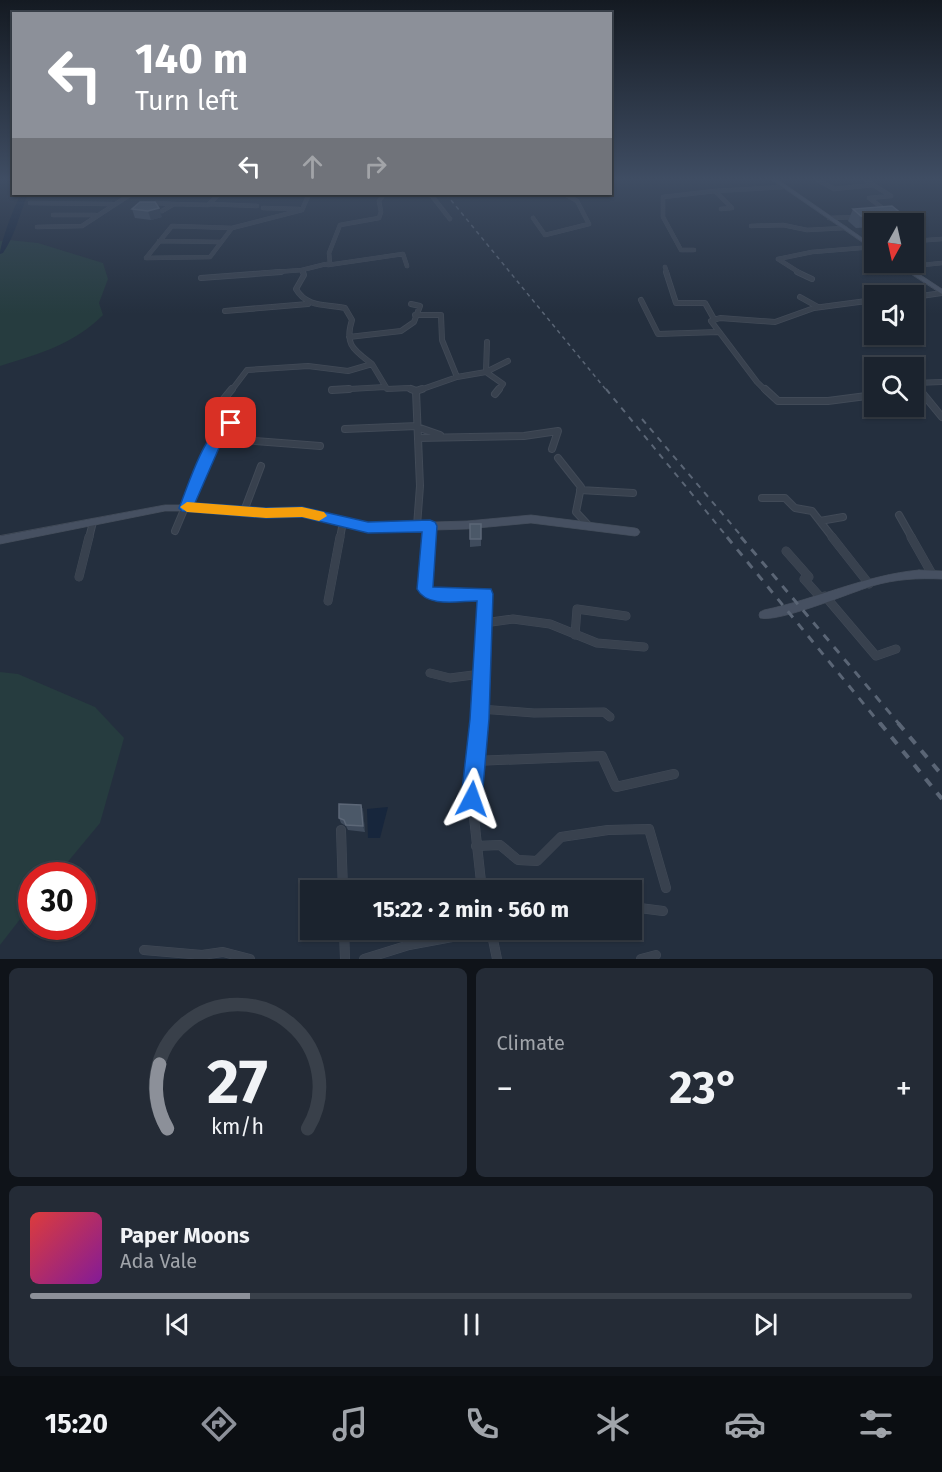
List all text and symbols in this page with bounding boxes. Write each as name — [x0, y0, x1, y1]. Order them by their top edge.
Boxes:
text: 140 m — [135, 34, 248, 84]
icon: left — [36, 36, 114, 114]
text: Turn left — [135, 85, 238, 117]
icon: left — [233, 150, 266, 183]
icon: ahead — [296, 150, 329, 183]
icon: right — [359, 150, 392, 183]
north arrow — [864, 213, 924, 273]
map controls — [864, 213, 924, 417]
button: sound — [864, 285, 924, 345]
button: search — [864, 357, 924, 417]
pin — [205, 397, 256, 448]
icon: arrive — [214, 406, 247, 439]
position arrow — [440, 767, 504, 831]
speed limit sign: 30 — [18, 862, 96, 940]
text: 15:22 · 2 min · 560 m — [373, 896, 569, 923]
text: Climate — [497, 1031, 565, 1055]
text: 27 — [207, 1045, 268, 1120]
text: 23° — [669, 1061, 739, 1115]
text: − — [497, 1069, 513, 1109]
text: + — [896, 1069, 912, 1109]
text: km/h — [211, 1115, 264, 1141]
text: Paper Moons — [120, 1222, 250, 1249]
text: Ada Vale — [120, 1249, 197, 1273]
icon: previous — [161, 1308, 194, 1341]
icon: pause — [455, 1308, 488, 1341]
icon: next — [749, 1308, 782, 1341]
icon: directions — [198, 1403, 240, 1445]
icon: music — [329, 1403, 371, 1445]
icon: phone — [461, 1403, 503, 1445]
icon: climate — [592, 1403, 634, 1445]
icon: car — [724, 1403, 766, 1445]
icon: filters — [855, 1403, 897, 1445]
text: 15:20 — [45, 1408, 108, 1440]

